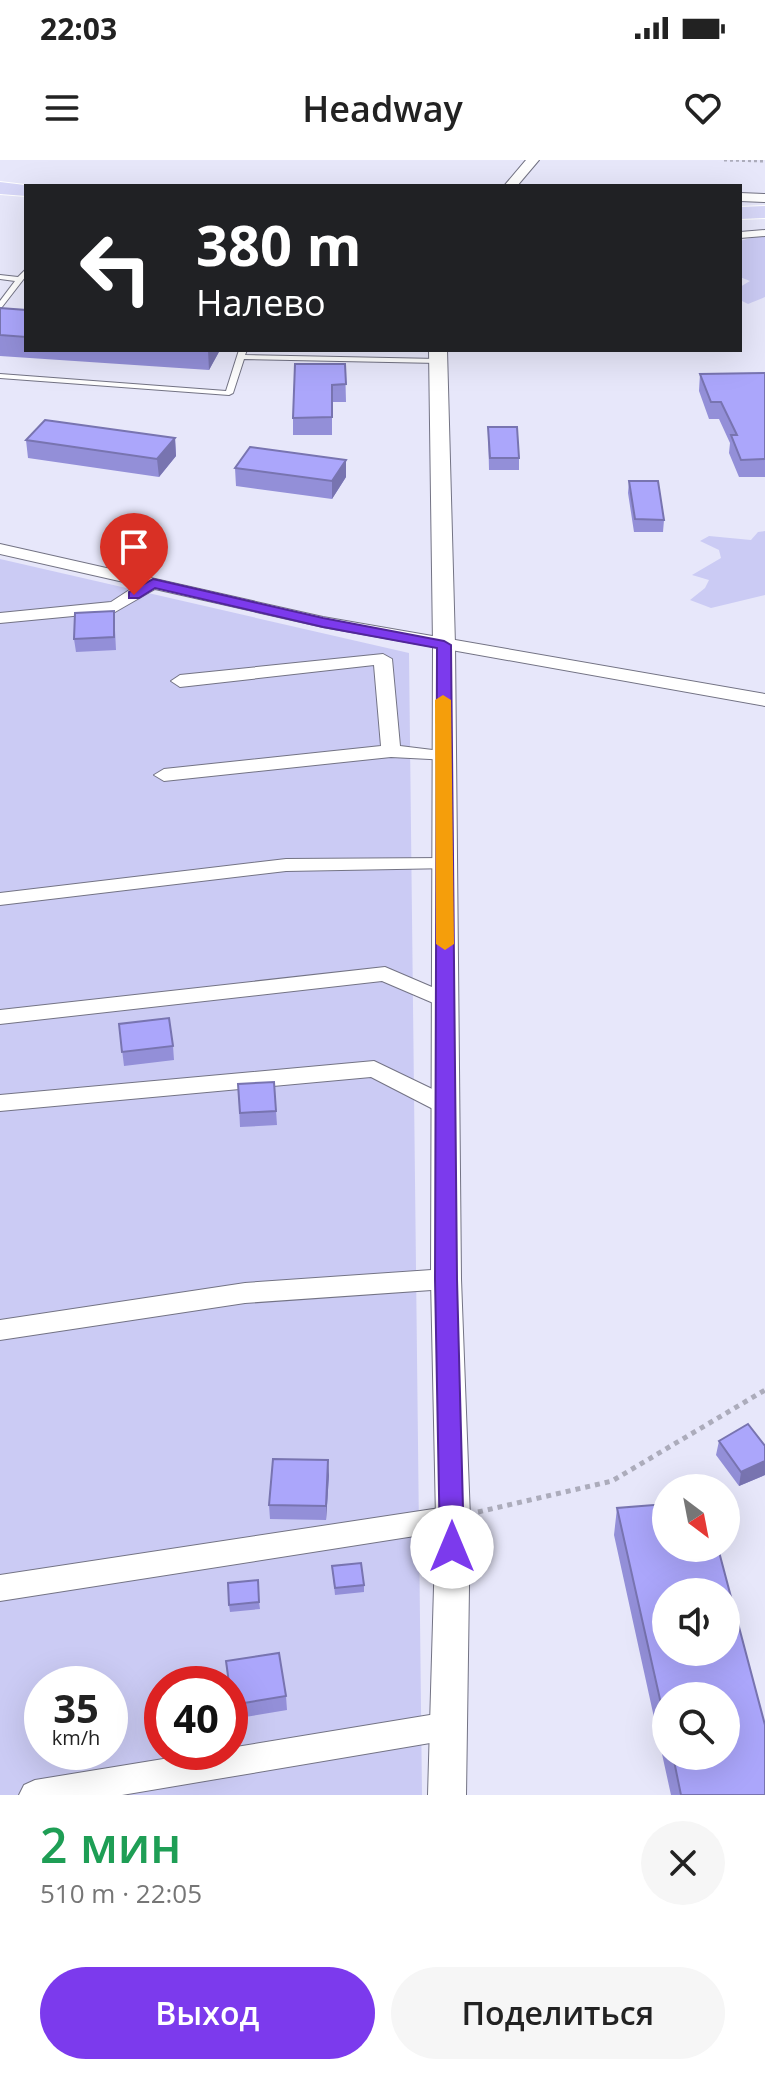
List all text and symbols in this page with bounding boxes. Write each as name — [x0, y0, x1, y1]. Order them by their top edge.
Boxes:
text: 22:03 — [40, 8, 117, 49]
text: Headway — [302, 84, 463, 133]
icon: menu — [40, 86, 84, 130]
icon: heart — [681, 86, 725, 130]
text: 380 m — [196, 206, 362, 282]
icon: left — [64, 216, 168, 320]
text: Налево — [196, 278, 326, 327]
pin — [100, 513, 168, 595]
icon: arrive — [112, 525, 156, 569]
north arrow — [652, 1474, 740, 1562]
map controls — [652, 1474, 740, 1770]
position arrow — [410, 1505, 494, 1589]
button: sound — [652, 1578, 740, 1666]
speed limit sign: 40 — [144, 1666, 248, 1770]
text: 35 — [53, 1680, 99, 1735]
button: search — [652, 1682, 740, 1770]
text: km/h — [52, 1724, 100, 1751]
text: 2 мин — [40, 1812, 181, 1877]
button: close — [641, 1821, 725, 1905]
text: 510 m · 22:05 — [40, 1875, 202, 1911]
button: Выход — [40, 1967, 375, 2059]
button: Поделиться — [391, 1967, 725, 2059]

